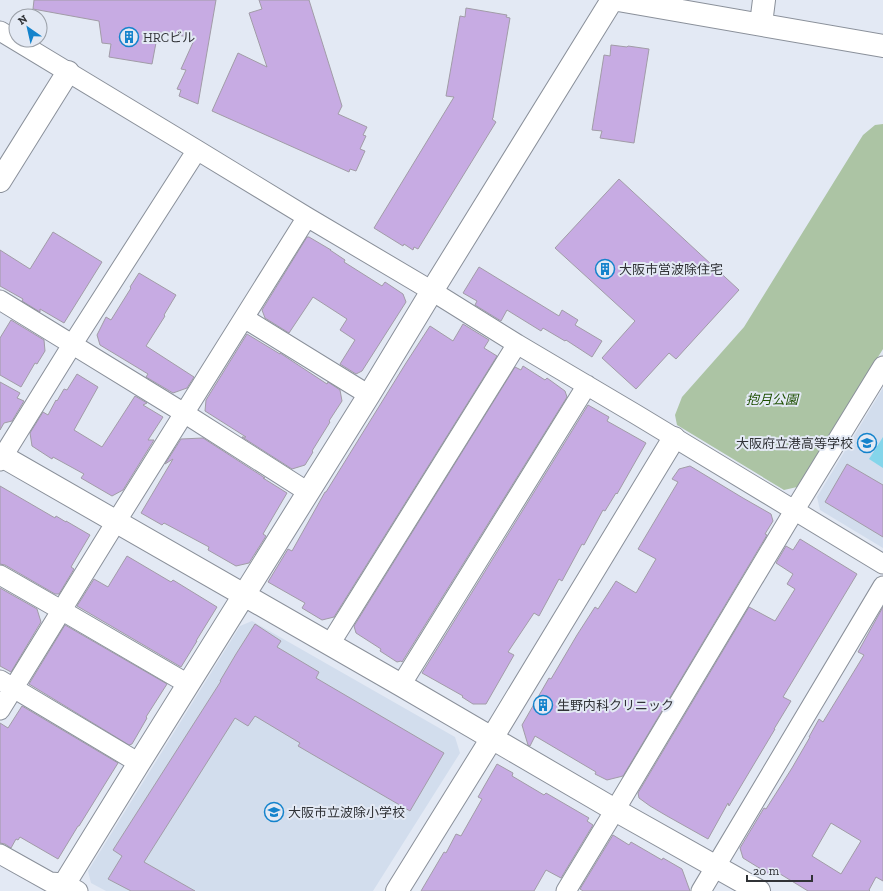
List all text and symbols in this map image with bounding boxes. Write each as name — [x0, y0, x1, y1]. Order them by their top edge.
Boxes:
north arrow — [8, 8, 48, 48]
text: N — [16, 12, 30, 28]
building icon: HRCビル — [118, 26, 140, 48]
place label: HRCビル — [143, 30, 195, 45]
building icon: 大阪市営波除住宅 — [594, 258, 616, 280]
place label: 大阪市営波除住宅 — [619, 262, 723, 277]
park label: 抱月公園 — [746, 392, 800, 407]
school or university icon: 大阪府立港高等学校 — [856, 432, 878, 454]
place label: 大阪府立港高等学校 — [736, 436, 853, 451]
building icon: 生野内科クリニック — [532, 694, 554, 716]
place label: 生野内科クリニック — [557, 698, 674, 713]
school or university icon: 大阪市立波除小学校 — [263, 801, 285, 823]
place label: 大阪市立波除小学校 — [288, 805, 405, 820]
scale bar — [747, 857, 812, 883]
text: 20 m — [753, 864, 780, 878]

